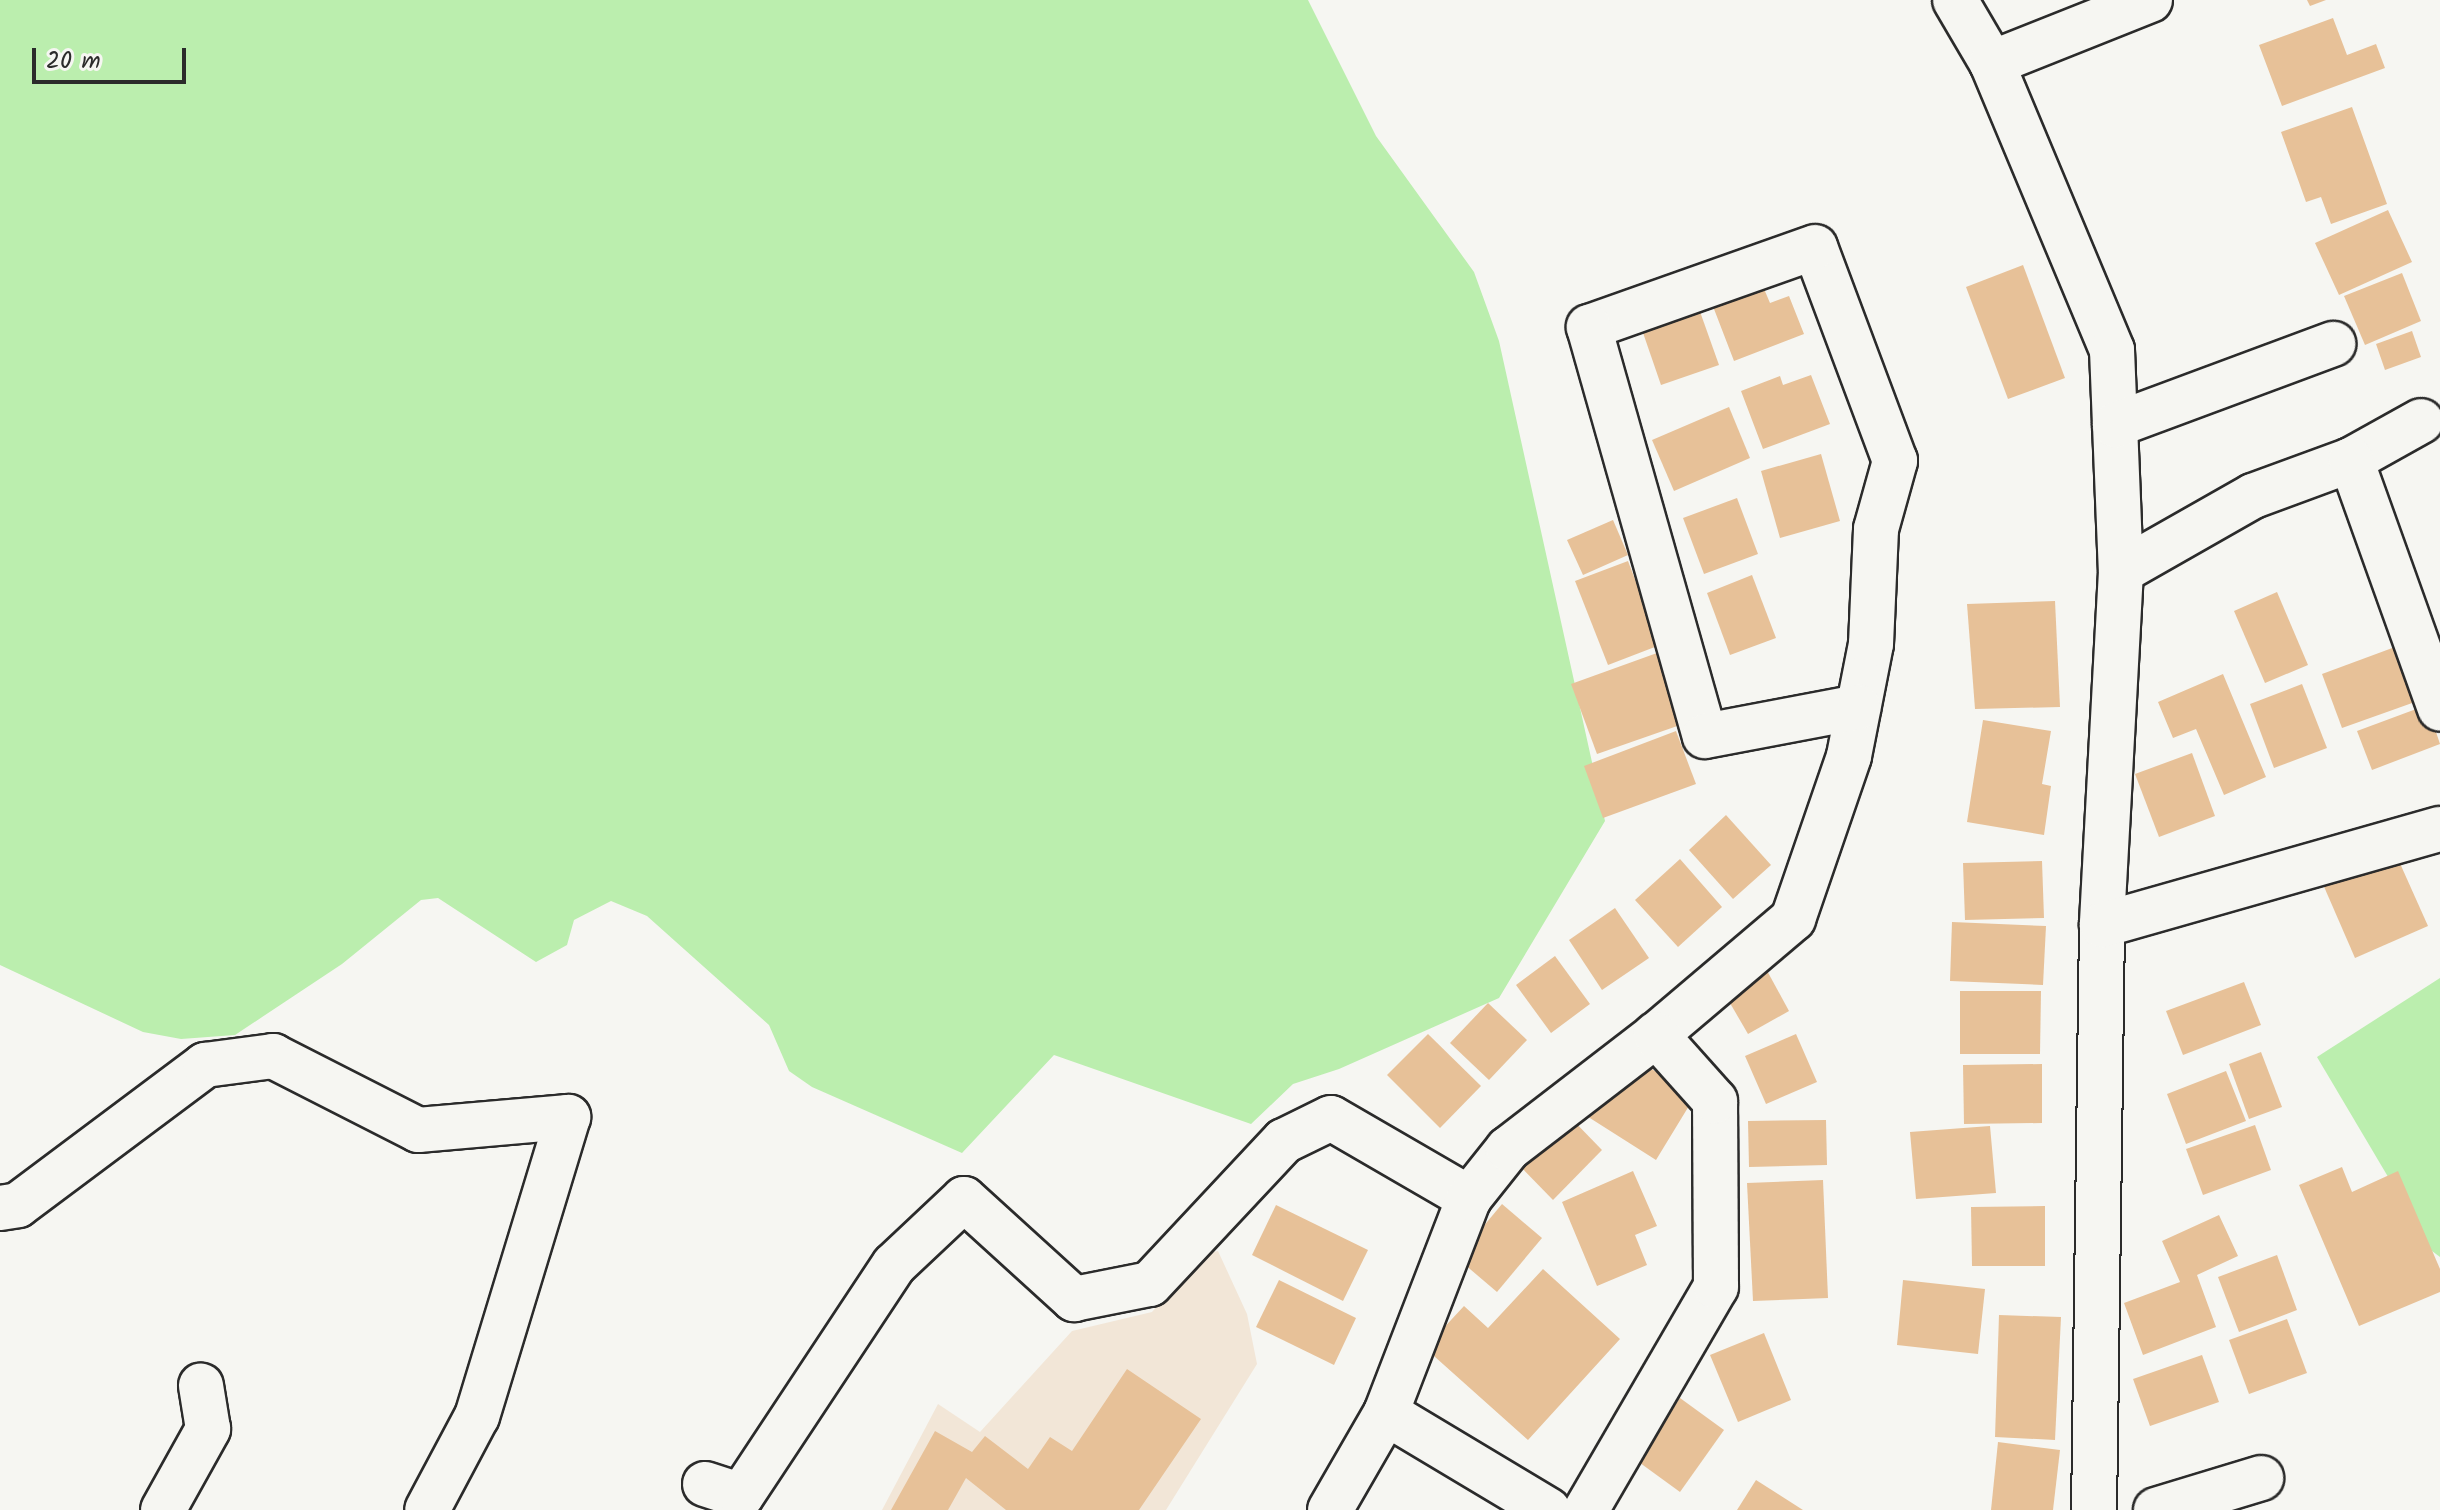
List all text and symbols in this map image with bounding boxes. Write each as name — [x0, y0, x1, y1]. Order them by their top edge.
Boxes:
scale bar — [36, 32, 190, 82]
text: 20 m — [46, 42, 101, 81]

